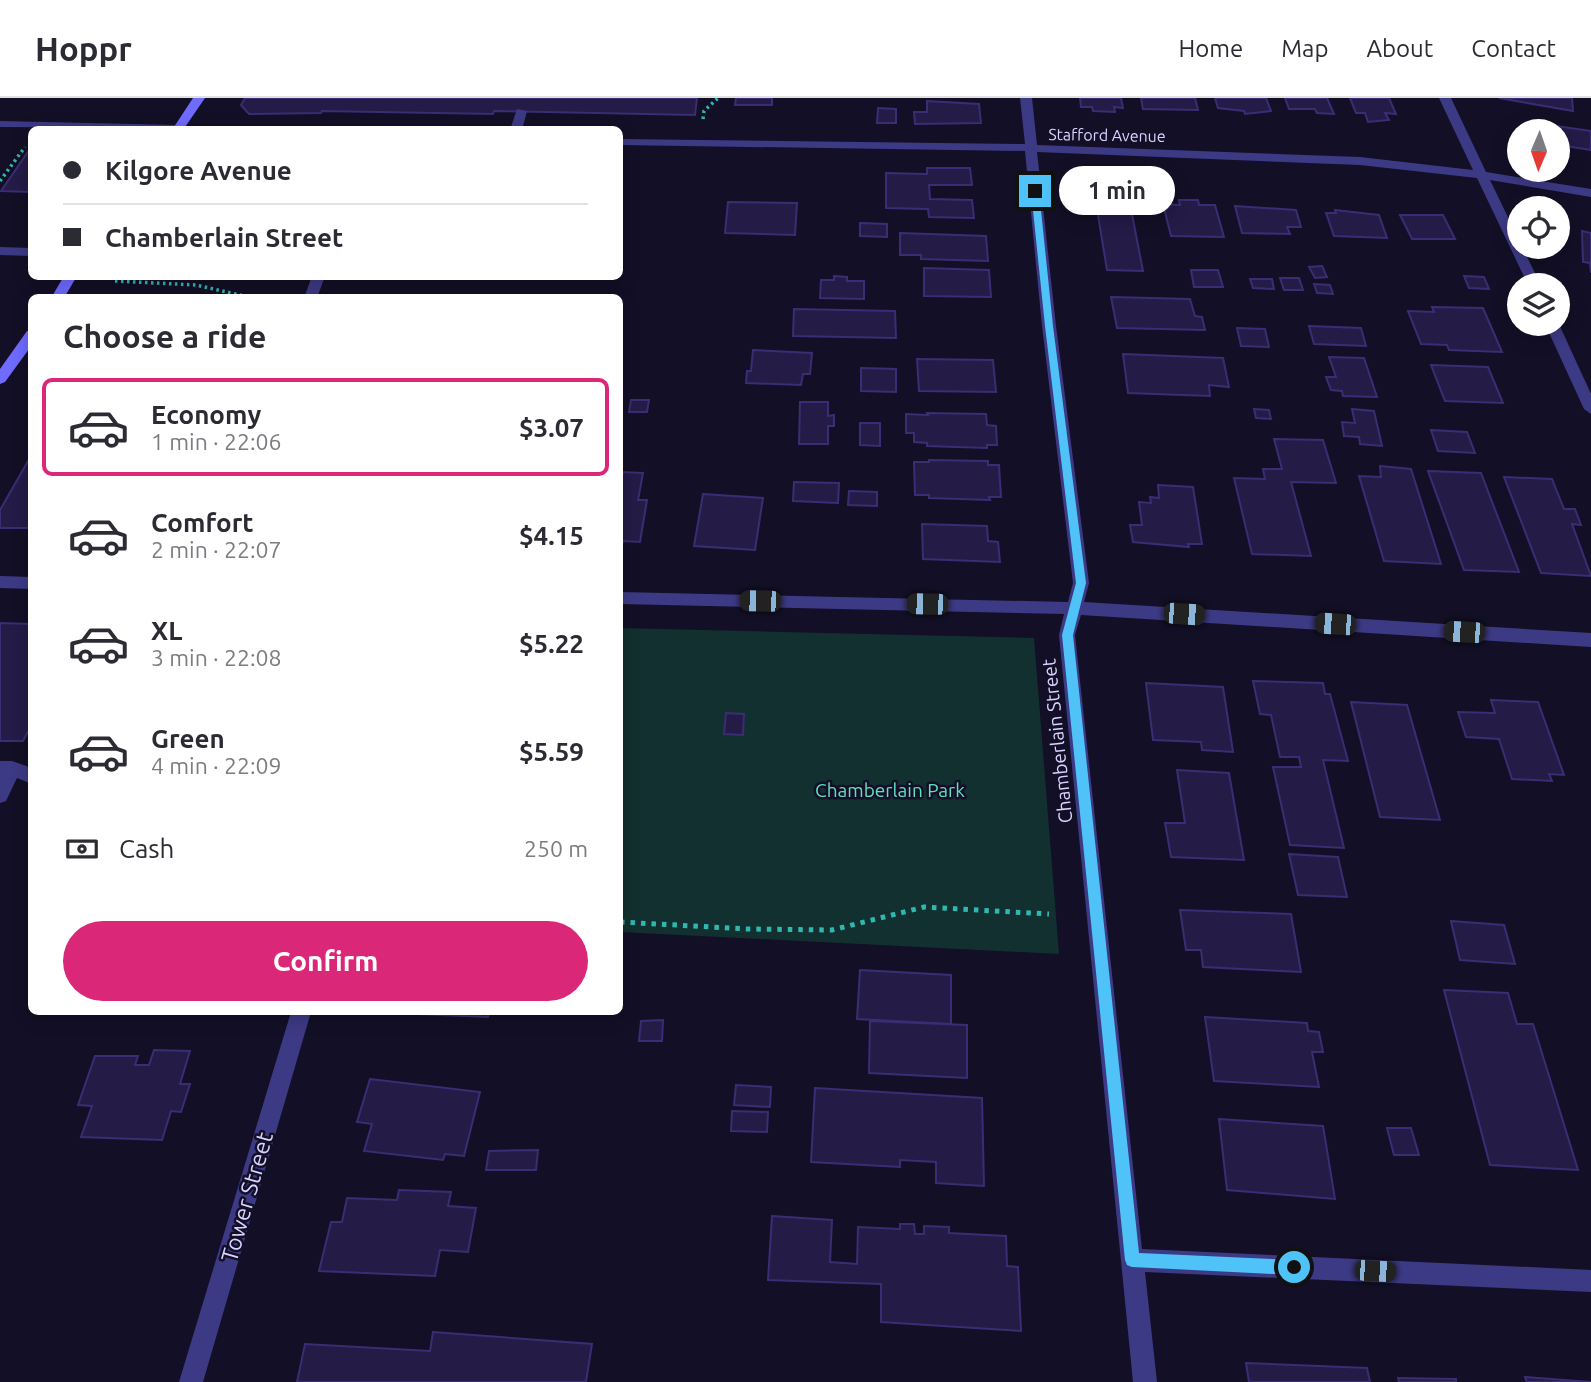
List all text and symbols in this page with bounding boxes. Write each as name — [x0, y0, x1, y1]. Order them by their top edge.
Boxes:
text: Hoppr — [35, 30, 132, 67]
text: Home — [1178, 35, 1243, 62]
text: Map — [1281, 35, 1328, 62]
text: About — [1366, 35, 1433, 62]
text: Contact — [1471, 35, 1556, 62]
north arrow — [1507, 119, 1570, 182]
map controls — [1507, 119, 1570, 336]
street label: Stafford Avenue — [1048, 125, 1166, 145]
text: Kilgore Avenue — [105, 156, 292, 185]
callout: 1 min — [1060, 166, 1175, 216]
route end — [1019, 175, 1051, 207]
text: 1 min — [1088, 178, 1146, 203]
button: locate — [1507, 196, 1570, 259]
text: Chamberlain Street — [105, 223, 343, 252]
button: layers — [1507, 273, 1570, 336]
text: Choose a ride — [63, 318, 266, 354]
icon: car — [67, 396, 130, 459]
text: Economy — [151, 400, 261, 429]
text: $3.07 — [519, 413, 584, 442]
text: 1 min · 22:06 — [151, 429, 282, 454]
icon: car — [67, 504, 130, 567]
text: Comfort — [151, 508, 254, 537]
text: $4.15 — [519, 521, 584, 550]
text: 2 min · 22:07 — [151, 537, 282, 562]
car — [739, 590, 782, 612]
car — [906, 593, 949, 615]
car — [1163, 602, 1206, 626]
icon: car — [67, 612, 130, 675]
car — [1314, 612, 1357, 636]
text: XL — [151, 616, 182, 645]
car — [1443, 620, 1486, 644]
text: $5.22 — [519, 629, 584, 658]
text: 3 min · 22:08 — [151, 645, 282, 670]
street label: Chamberlain Street — [1037, 657, 1077, 824]
icon: car — [67, 720, 130, 783]
text: Green — [151, 724, 225, 753]
text: $5.59 — [519, 737, 584, 766]
text: 4 min · 22:09 — [151, 753, 282, 778]
park label: Chamberlain Park — [815, 779, 965, 801]
icon: cash — [63, 830, 101, 868]
text: Cash — [119, 834, 174, 863]
text: 250 m — [524, 836, 588, 861]
button: Confirm — [63, 921, 588, 1001]
street label: Tower Street — [216, 1129, 277, 1265]
route start — [1278, 1251, 1310, 1283]
car — [1354, 1259, 1397, 1283]

